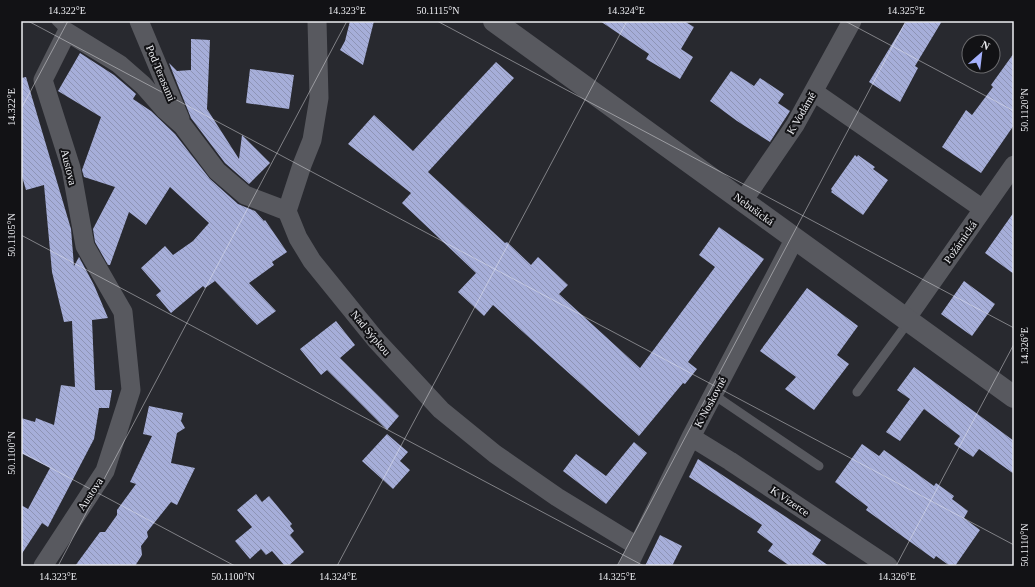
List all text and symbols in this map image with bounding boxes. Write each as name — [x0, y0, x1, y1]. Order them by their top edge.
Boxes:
text: 14.322°E — [48, 5, 86, 16]
text: 14.323°E — [328, 5, 366, 16]
text: 50.1115°N — [417, 5, 459, 16]
text: 14.324°E — [607, 5, 645, 16]
text: 14.325°E — [887, 5, 925, 16]
north arrow — [961, 34, 1001, 74]
text: N — [979, 38, 992, 52]
street label: Pod Terasami — [144, 43, 178, 103]
text: 14.322°E — [6, 88, 17, 126]
text: 50.1120°N — [1019, 88, 1030, 132]
street label: K Vodárně — [784, 90, 818, 136]
street label: Austova — [59, 148, 79, 186]
street label: Nebušická — [732, 190, 776, 228]
text: 50.1105°N — [6, 213, 17, 257]
street label: Požárnická — [941, 218, 979, 265]
street label: Nad Sýpkou — [349, 308, 393, 358]
text: 14.326°E — [1019, 327, 1030, 365]
street label: K Noskovně — [692, 375, 728, 429]
text: 50.1100°N — [6, 431, 17, 475]
street label: Austova — [75, 475, 105, 513]
street label: K Vizerce — [768, 484, 812, 518]
text: 50.1110°N — [1019, 524, 1030, 566]
text: 14.323°E — [39, 571, 77, 582]
text: 50.1100°N — [211, 571, 255, 582]
text: 14.324°E — [319, 571, 357, 582]
text: 14.325°E — [598, 571, 636, 582]
text: 14.326°E — [878, 571, 916, 582]

